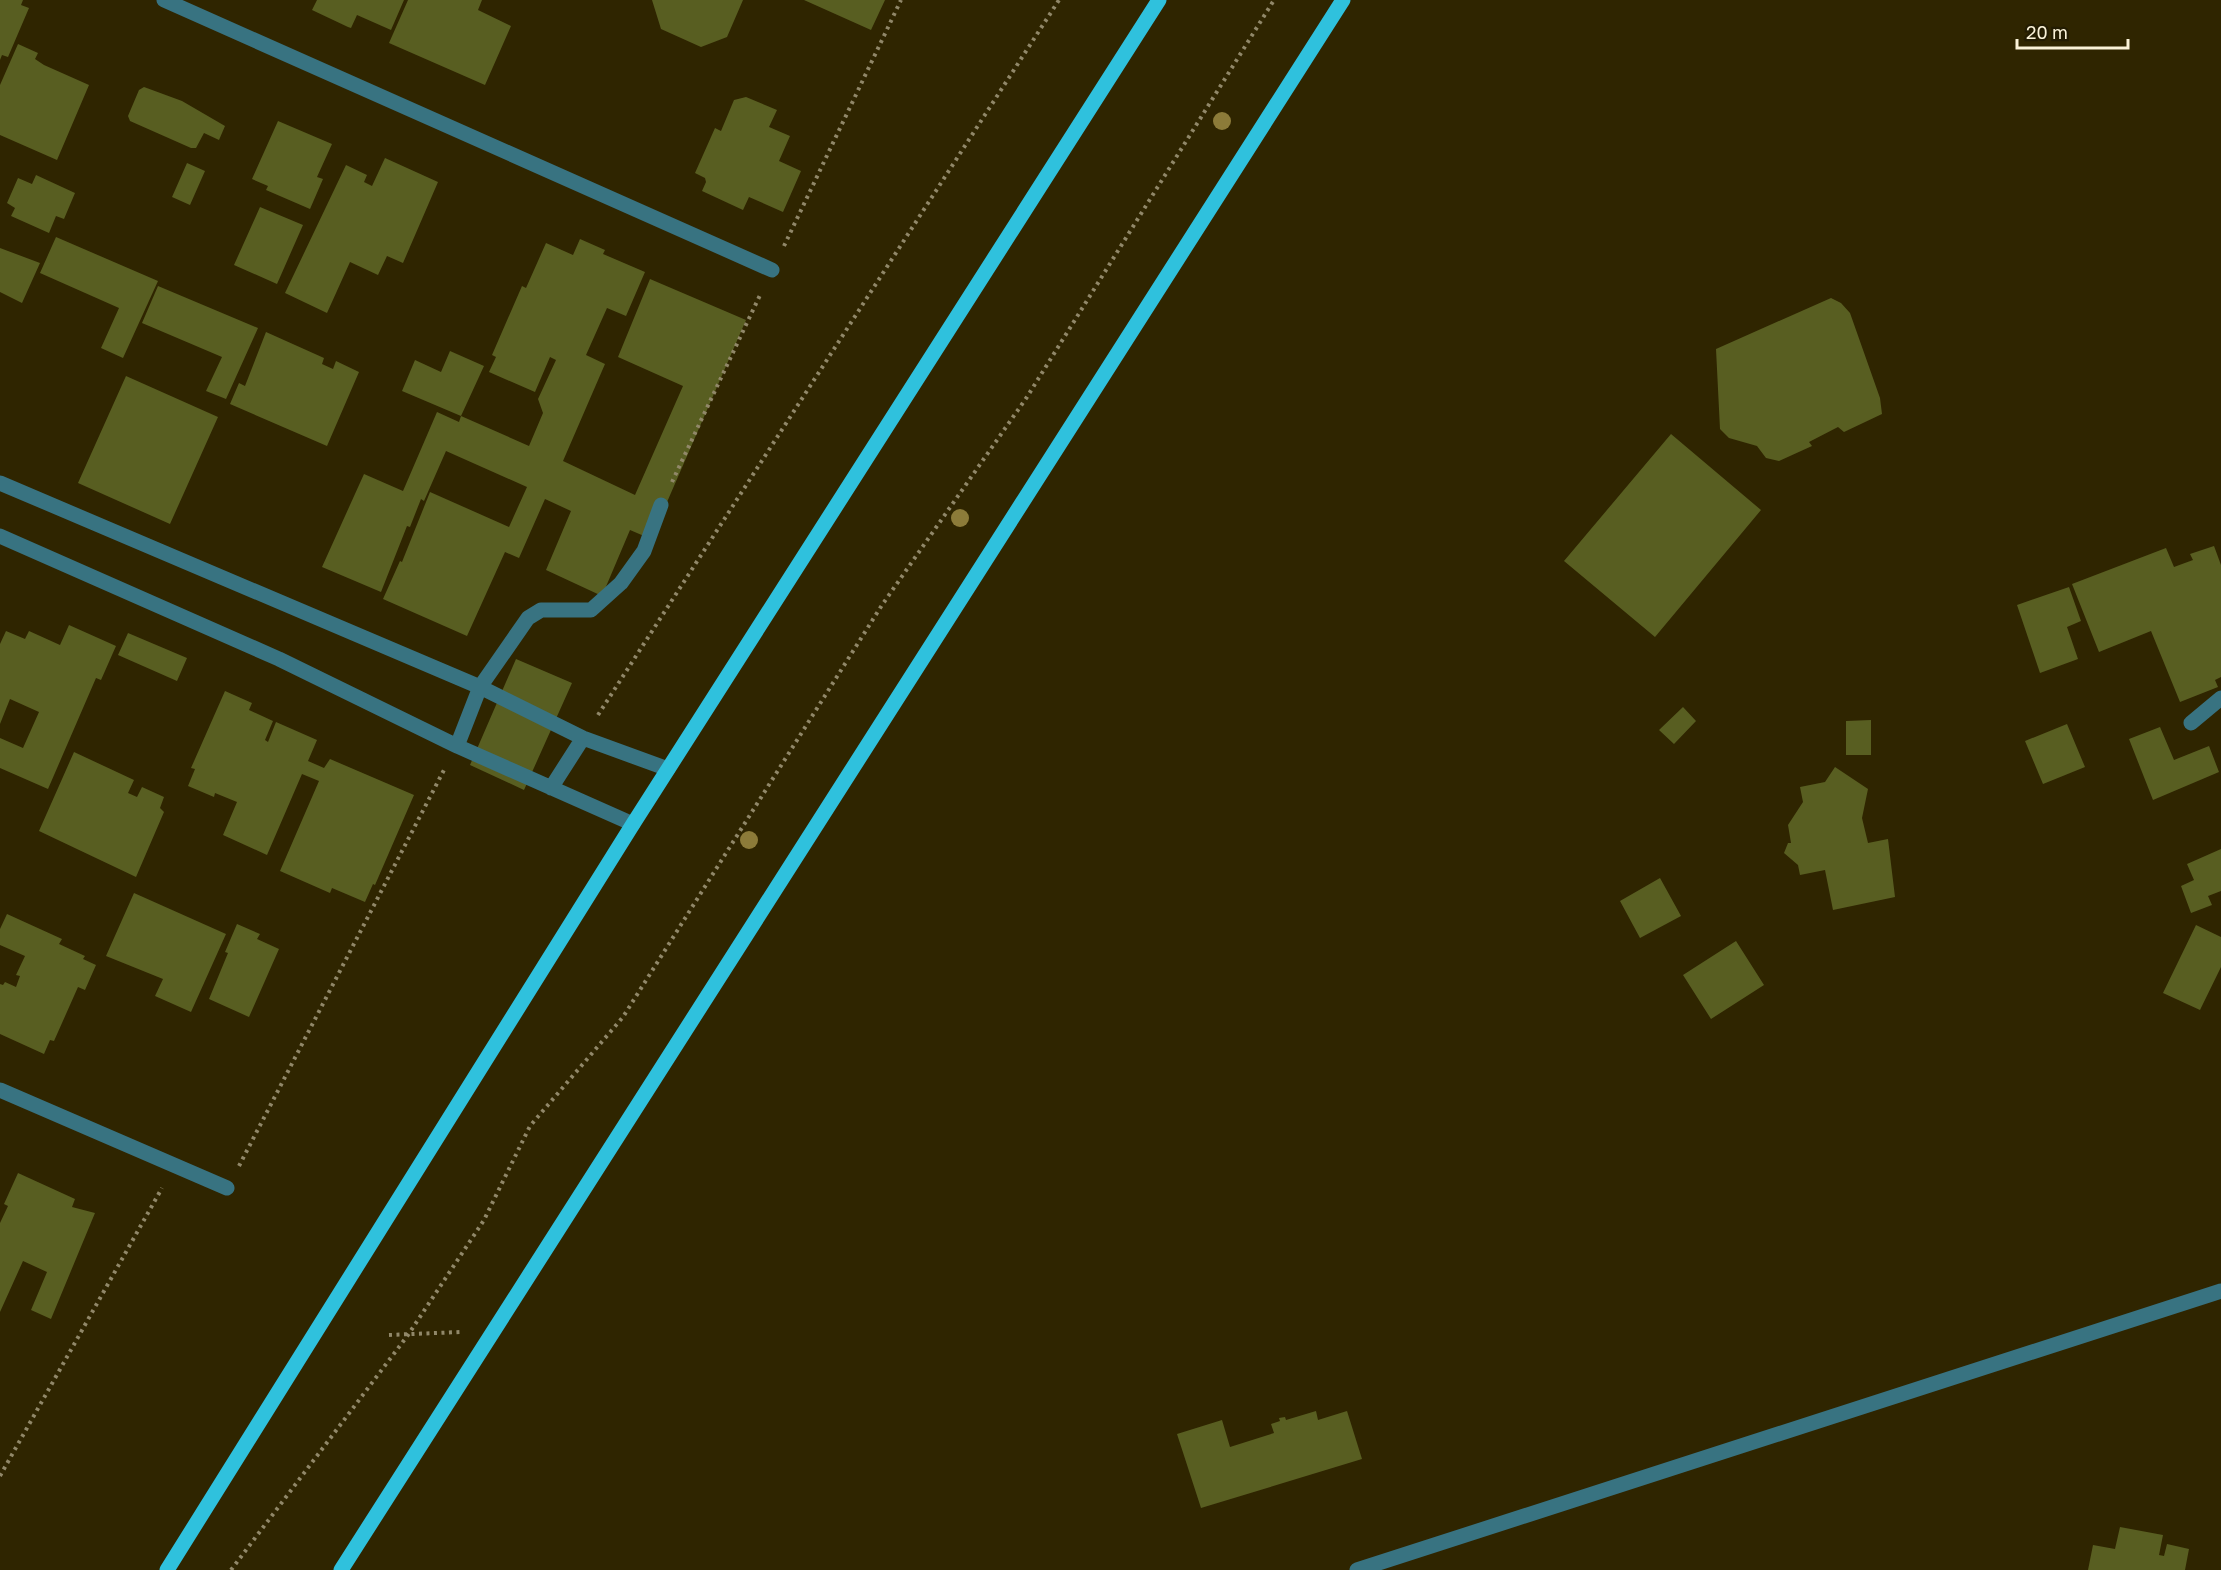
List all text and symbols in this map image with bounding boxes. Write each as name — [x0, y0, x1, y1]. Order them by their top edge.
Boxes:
scale bar — [2017, 12, 2128, 50]
text: 20 m — [2026, 21, 2068, 43]

